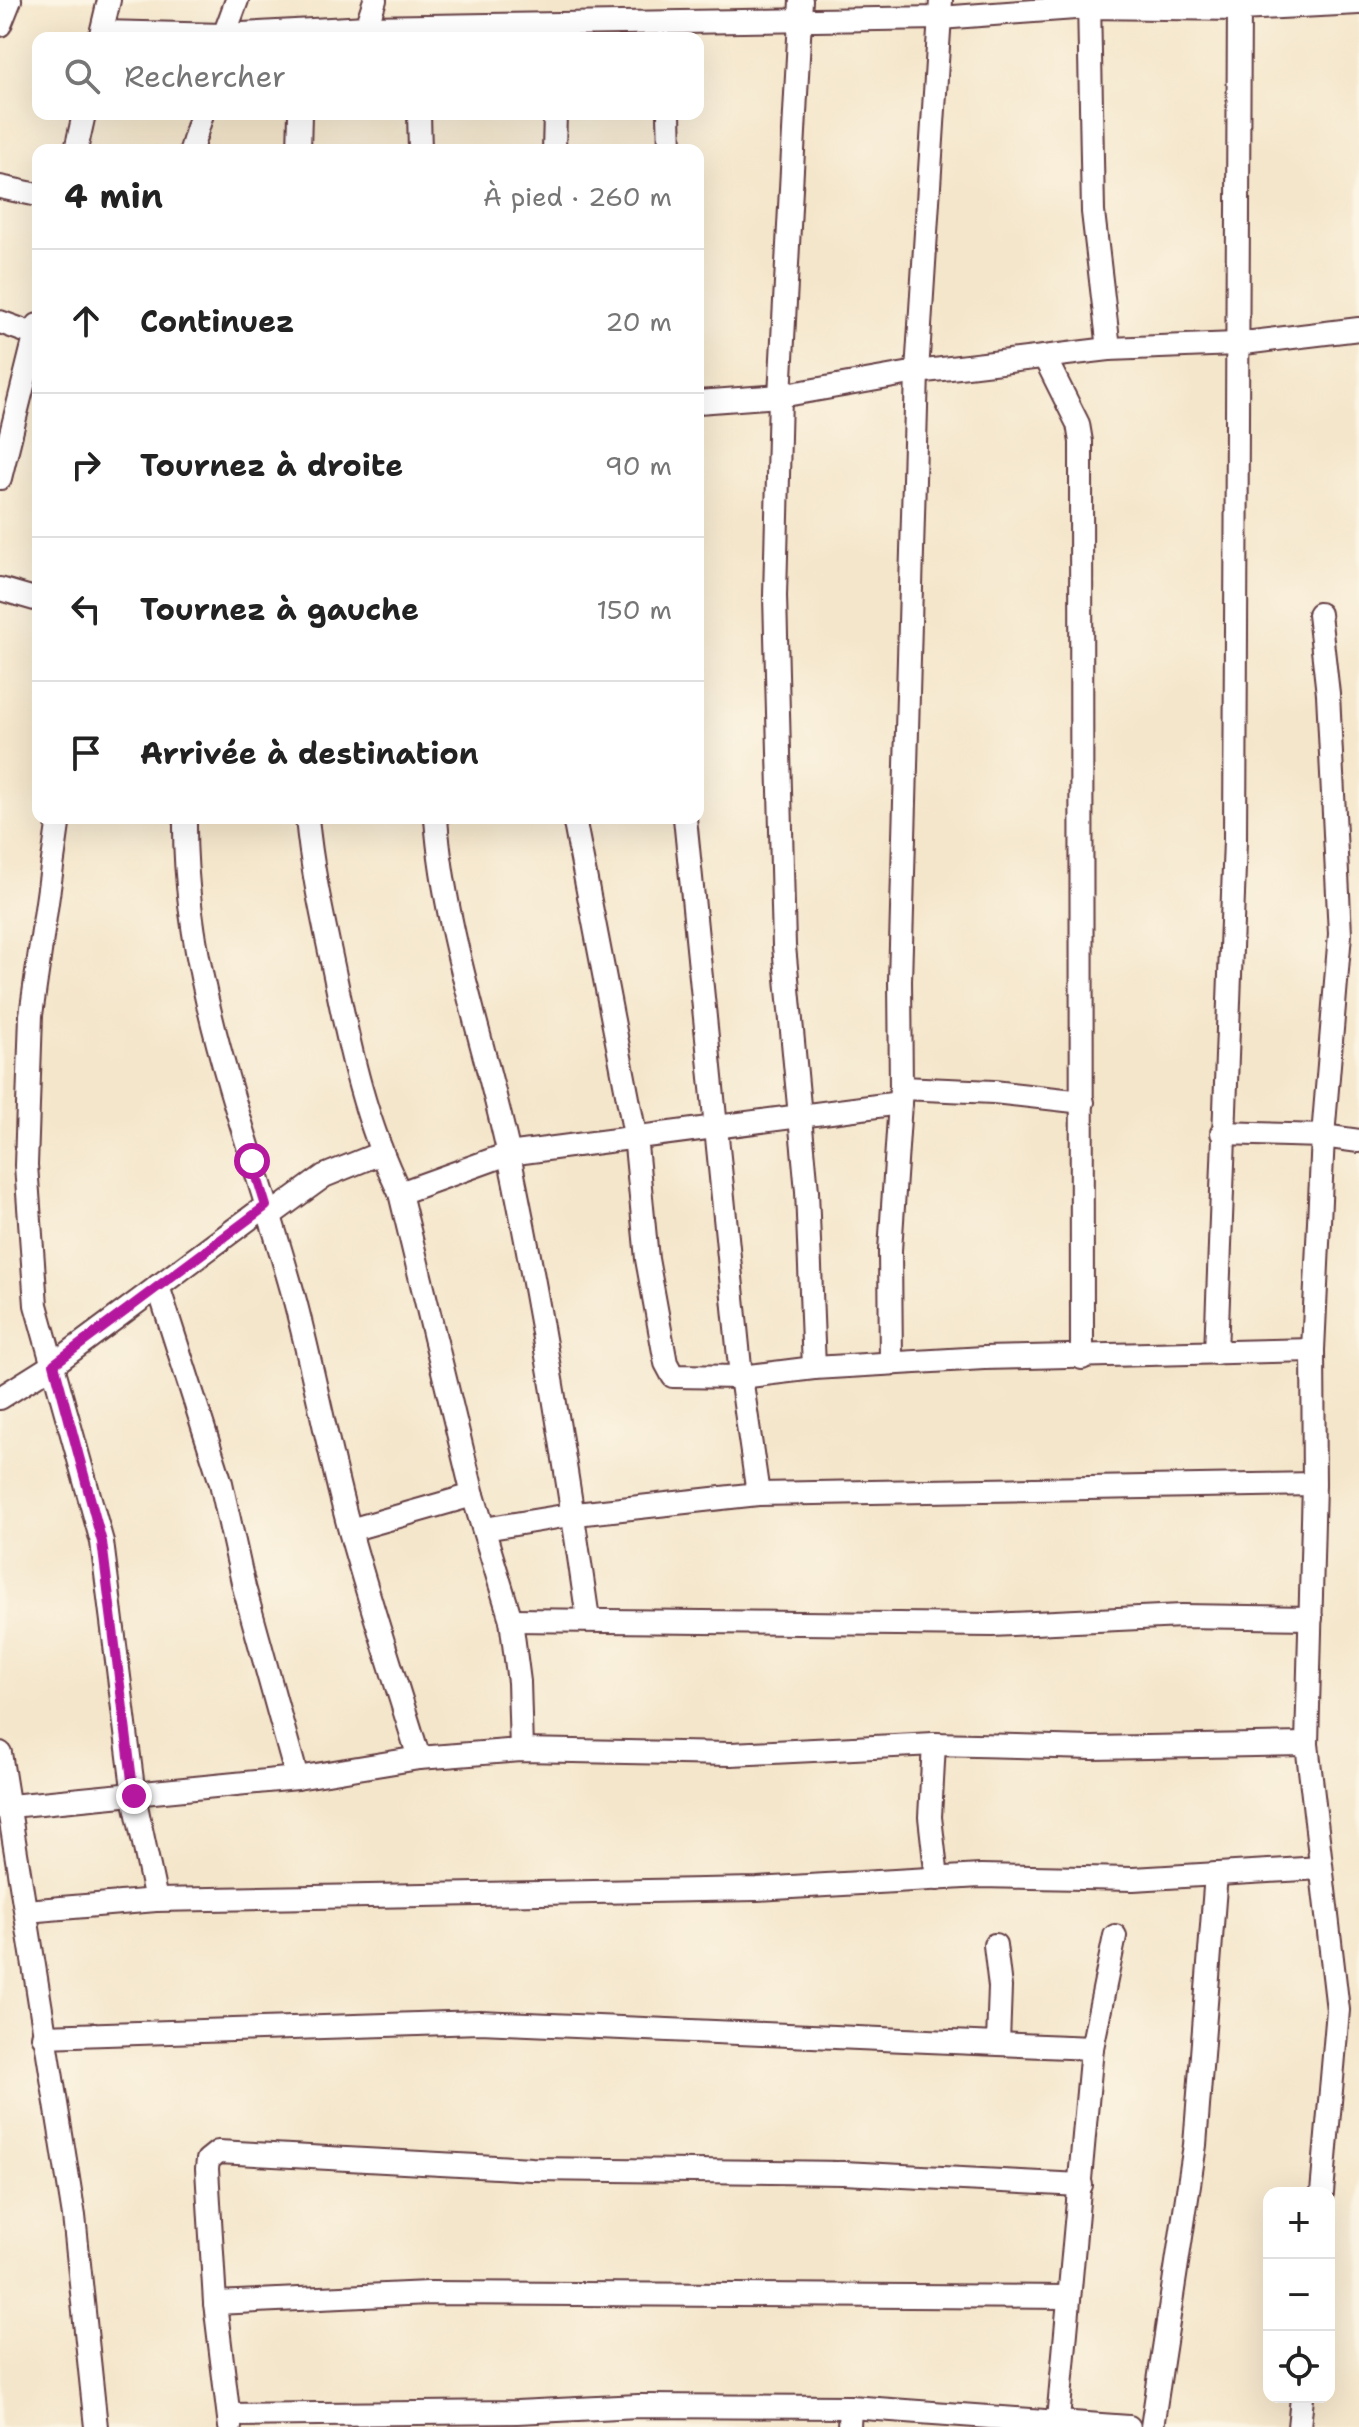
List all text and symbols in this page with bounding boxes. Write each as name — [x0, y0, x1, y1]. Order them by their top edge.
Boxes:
search box — [32, 32, 704, 120]
icon: search — [60, 54, 104, 98]
text: Rechercher — [124, 56, 286, 97]
text: 4 min — [64, 173, 163, 219]
text: À pied · 260 m — [483, 179, 672, 214]
icon: ahead — [64, 299, 108, 343]
text: Continuez — [140, 301, 295, 342]
text: 20 m — [605, 304, 672, 339]
icon: right — [64, 443, 108, 487]
text: Tournez à droite — [140, 445, 403, 486]
text: 90 m — [605, 448, 672, 483]
icon: left — [64, 587, 108, 631]
text: Tournez à gauche — [140, 589, 419, 630]
text: 150 m — [596, 592, 672, 627]
icon: arrive — [64, 731, 108, 775]
text: Arrivée à destination — [140, 733, 479, 774]
route start — [234, 1143, 270, 1179]
route end — [116, 1778, 152, 1814]
map controls — [1263, 2187, 1335, 2403]
button: + — [1263, 2187, 1335, 2259]
button: − — [1263, 2259, 1335, 2331]
button: locate — [1263, 2331, 1335, 2403]

